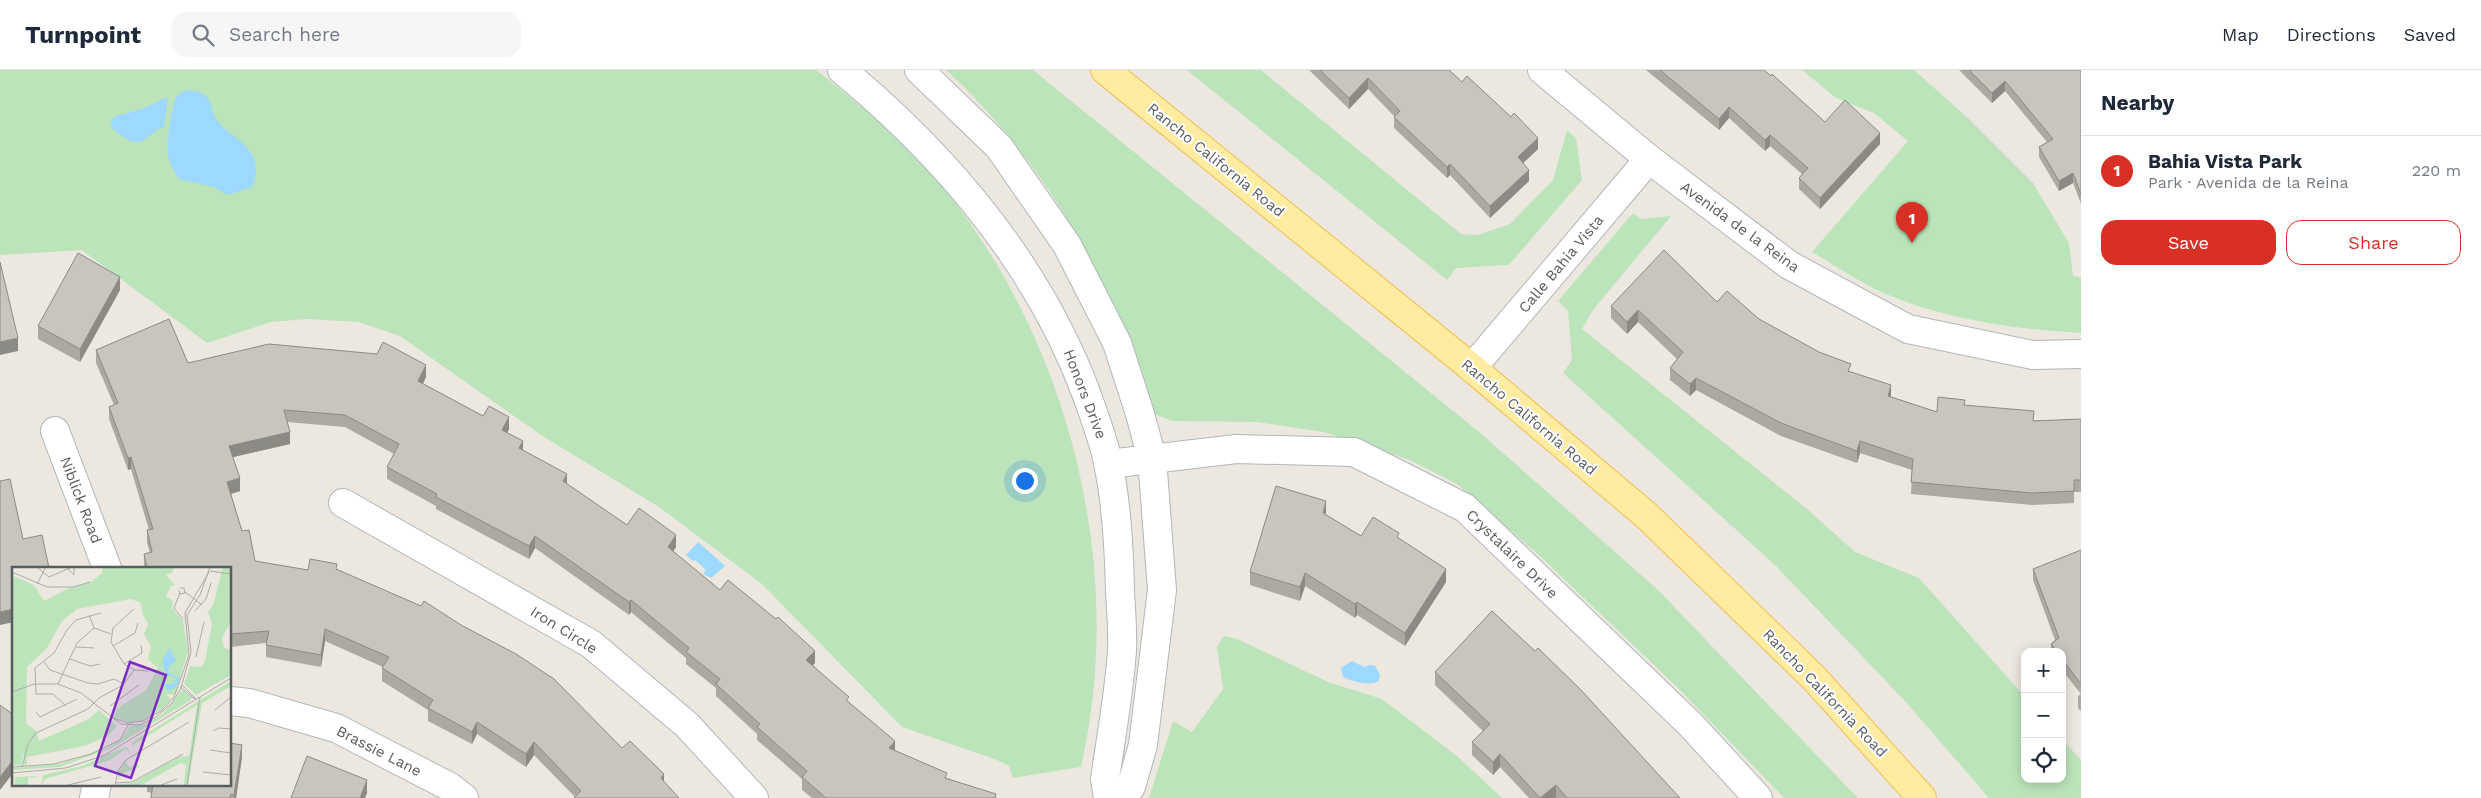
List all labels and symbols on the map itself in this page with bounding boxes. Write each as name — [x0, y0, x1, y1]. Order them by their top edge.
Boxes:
street label: Rancho California Road — [1144, 99, 1288, 221]
street label: Avenida de la Reina — [1677, 178, 1804, 277]
pin: 1 — [1896, 202, 1928, 243]
street label: Calle Bahia Vista — [1515, 211, 1608, 317]
street label: Honors Drive — [1060, 347, 1110, 441]
street label: Rancho California Road — [1458, 355, 1600, 479]
street label: Niblick Road — [56, 454, 106, 546]
your location — [1012, 468, 1038, 494]
street label: Crystalaire Drive — [1462, 506, 1562, 602]
inset map — [12, 567, 231, 786]
street label: Iron Circle — [527, 602, 601, 658]
street label: Rancho California Road — [1759, 625, 1891, 761]
street label: Brassie Lane — [333, 722, 425, 780]

